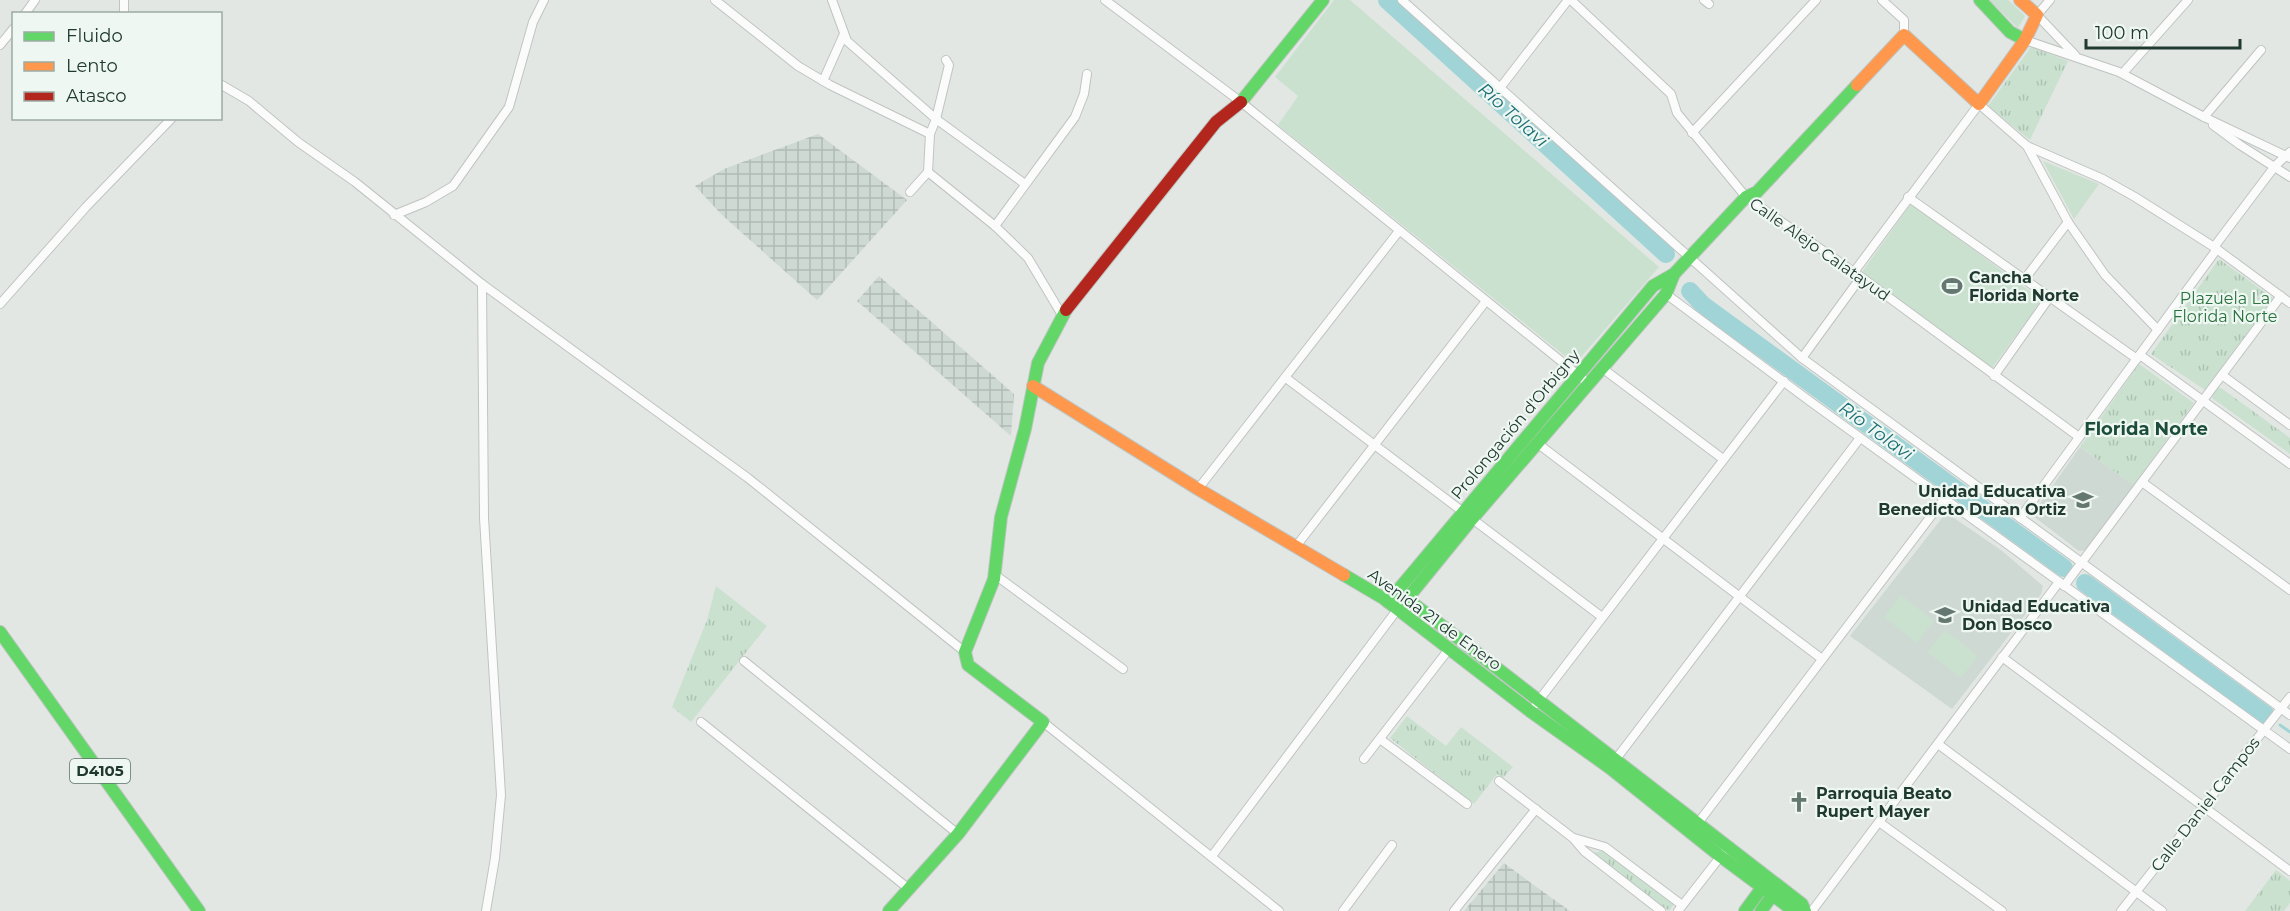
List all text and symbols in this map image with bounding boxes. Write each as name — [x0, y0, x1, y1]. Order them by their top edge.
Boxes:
legend — [12, 12, 222, 120]
scale bar — [2086, 12, 2240, 50]
text: 100 m — [2095, 22, 2149, 44]
text: Fluido — [66, 25, 123, 47]
text: Lento — [66, 55, 118, 77]
water label: Río Tolavi — [1474, 78, 1552, 152]
text: Atasco — [66, 85, 126, 107]
street label: Calle Alejo Calatayud — [1746, 194, 1894, 305]
place label: Cancha Florida Norte — [1969, 268, 2079, 305]
sports icon: Cancha Florida Norte — [1940, 274, 1964, 298]
park label: Plazuela La Florida Norte — [2172, 289, 2278, 326]
street label: Prolongación d'Orbigny — [1447, 345, 1584, 503]
water label: Río Tolavi — [1835, 397, 1917, 465]
district label: Florida Norte — [2084, 418, 2208, 440]
place label: Unidad Educativa Benedicto Duran Ortiz — [1878, 482, 2066, 519]
school or university icon: Unidad Educativa Benedicto Duran Ortiz — [2071, 488, 2095, 512]
street label: Avenida 21 de Enero — [1364, 565, 1505, 674]
place label: Unidad Educativa Don Bosco — [1962, 597, 2110, 634]
school or university icon: Unidad Educativa Don Bosco — [1933, 603, 1957, 627]
street label: Calle Daniel Campos — [2147, 733, 2264, 875]
road number: D4105 — [70, 759, 130, 783]
place label: Parroquia Beato Rupert Mayer — [1816, 784, 1952, 821]
church icon: Parroquia Beato Rupert Mayer — [1787, 790, 1811, 814]

